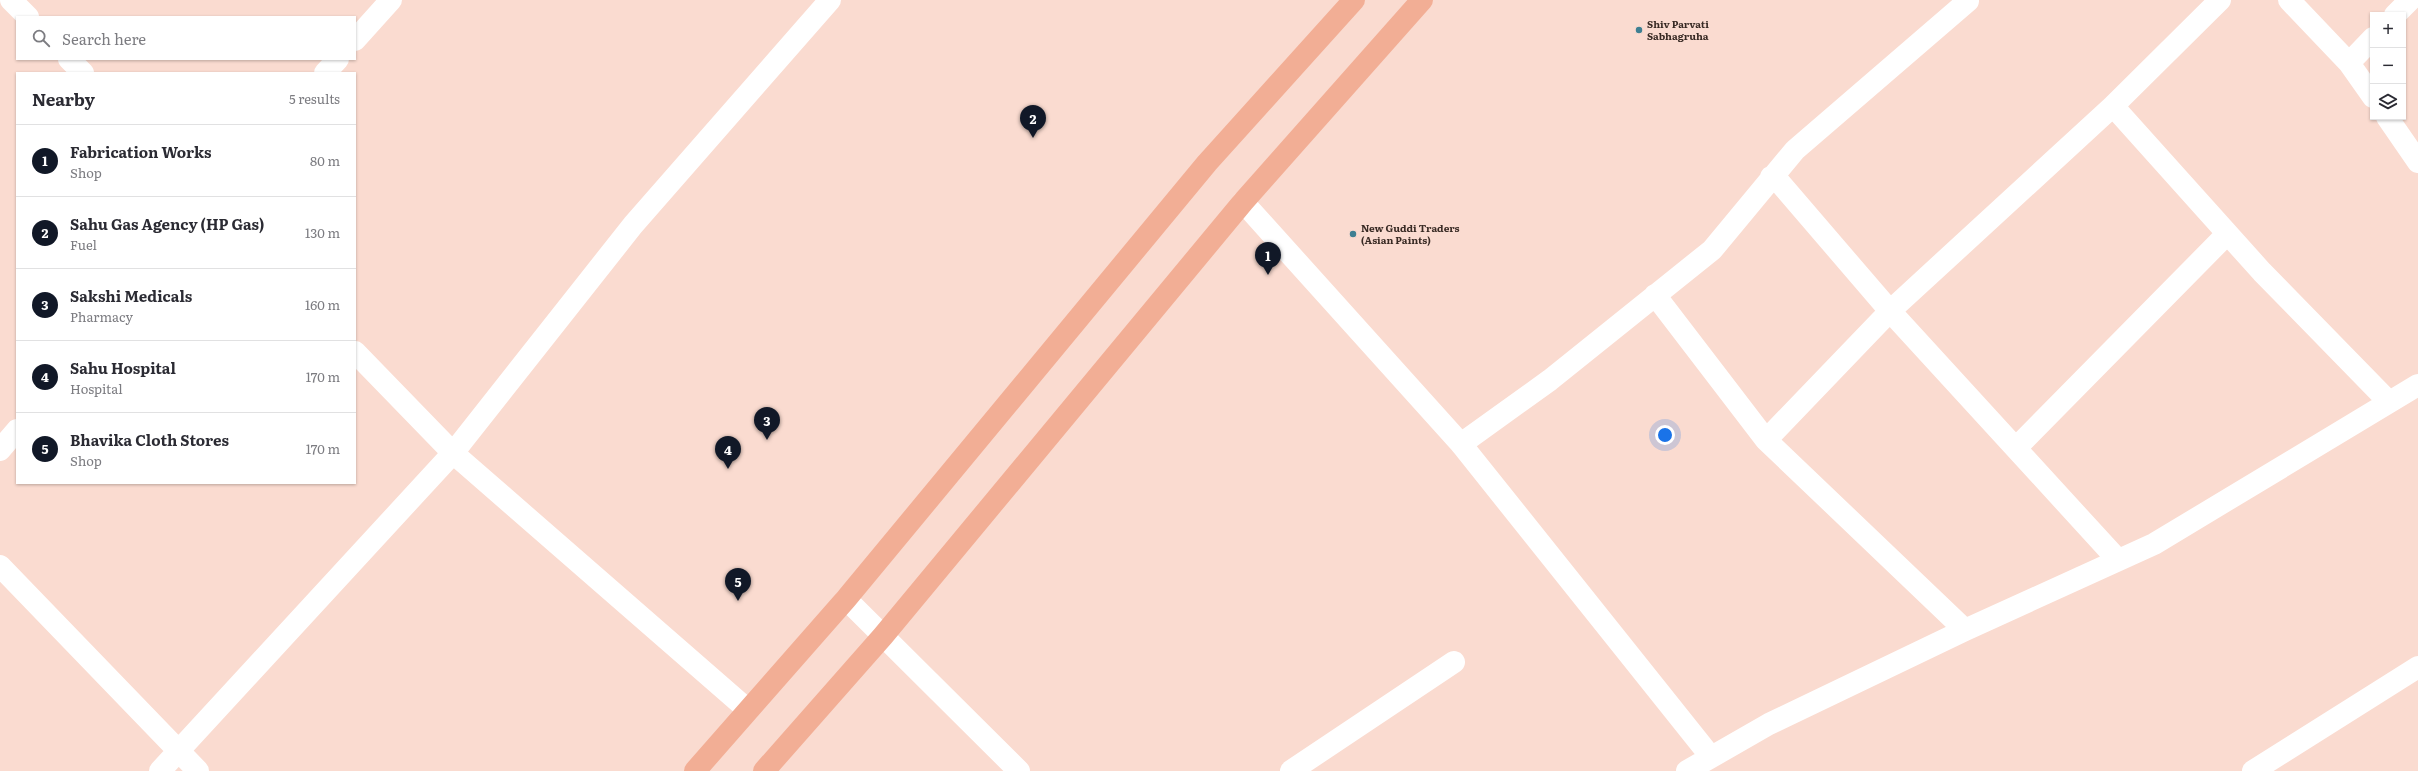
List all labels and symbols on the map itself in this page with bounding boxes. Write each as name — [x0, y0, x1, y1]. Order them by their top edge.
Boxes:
place label: Shiv Parvati Sabhagruha — [1647, 16, 1709, 43]
marker: Shiv Parvati Sabhagruha — [1634, 25, 1644, 35]
pin: 2 — [1020, 105, 1046, 138]
place label: New Guddi Traders (Asian Paints) — [1361, 220, 1460, 247]
marker: New Guddi Traders (Asian Paints) — [1348, 229, 1358, 239]
pin: 1 — [1255, 242, 1281, 275]
pin: 3 — [754, 407, 780, 440]
your location — [1655, 425, 1675, 445]
pin: 4 — [715, 436, 741, 469]
pin: 5 — [725, 568, 751, 601]

